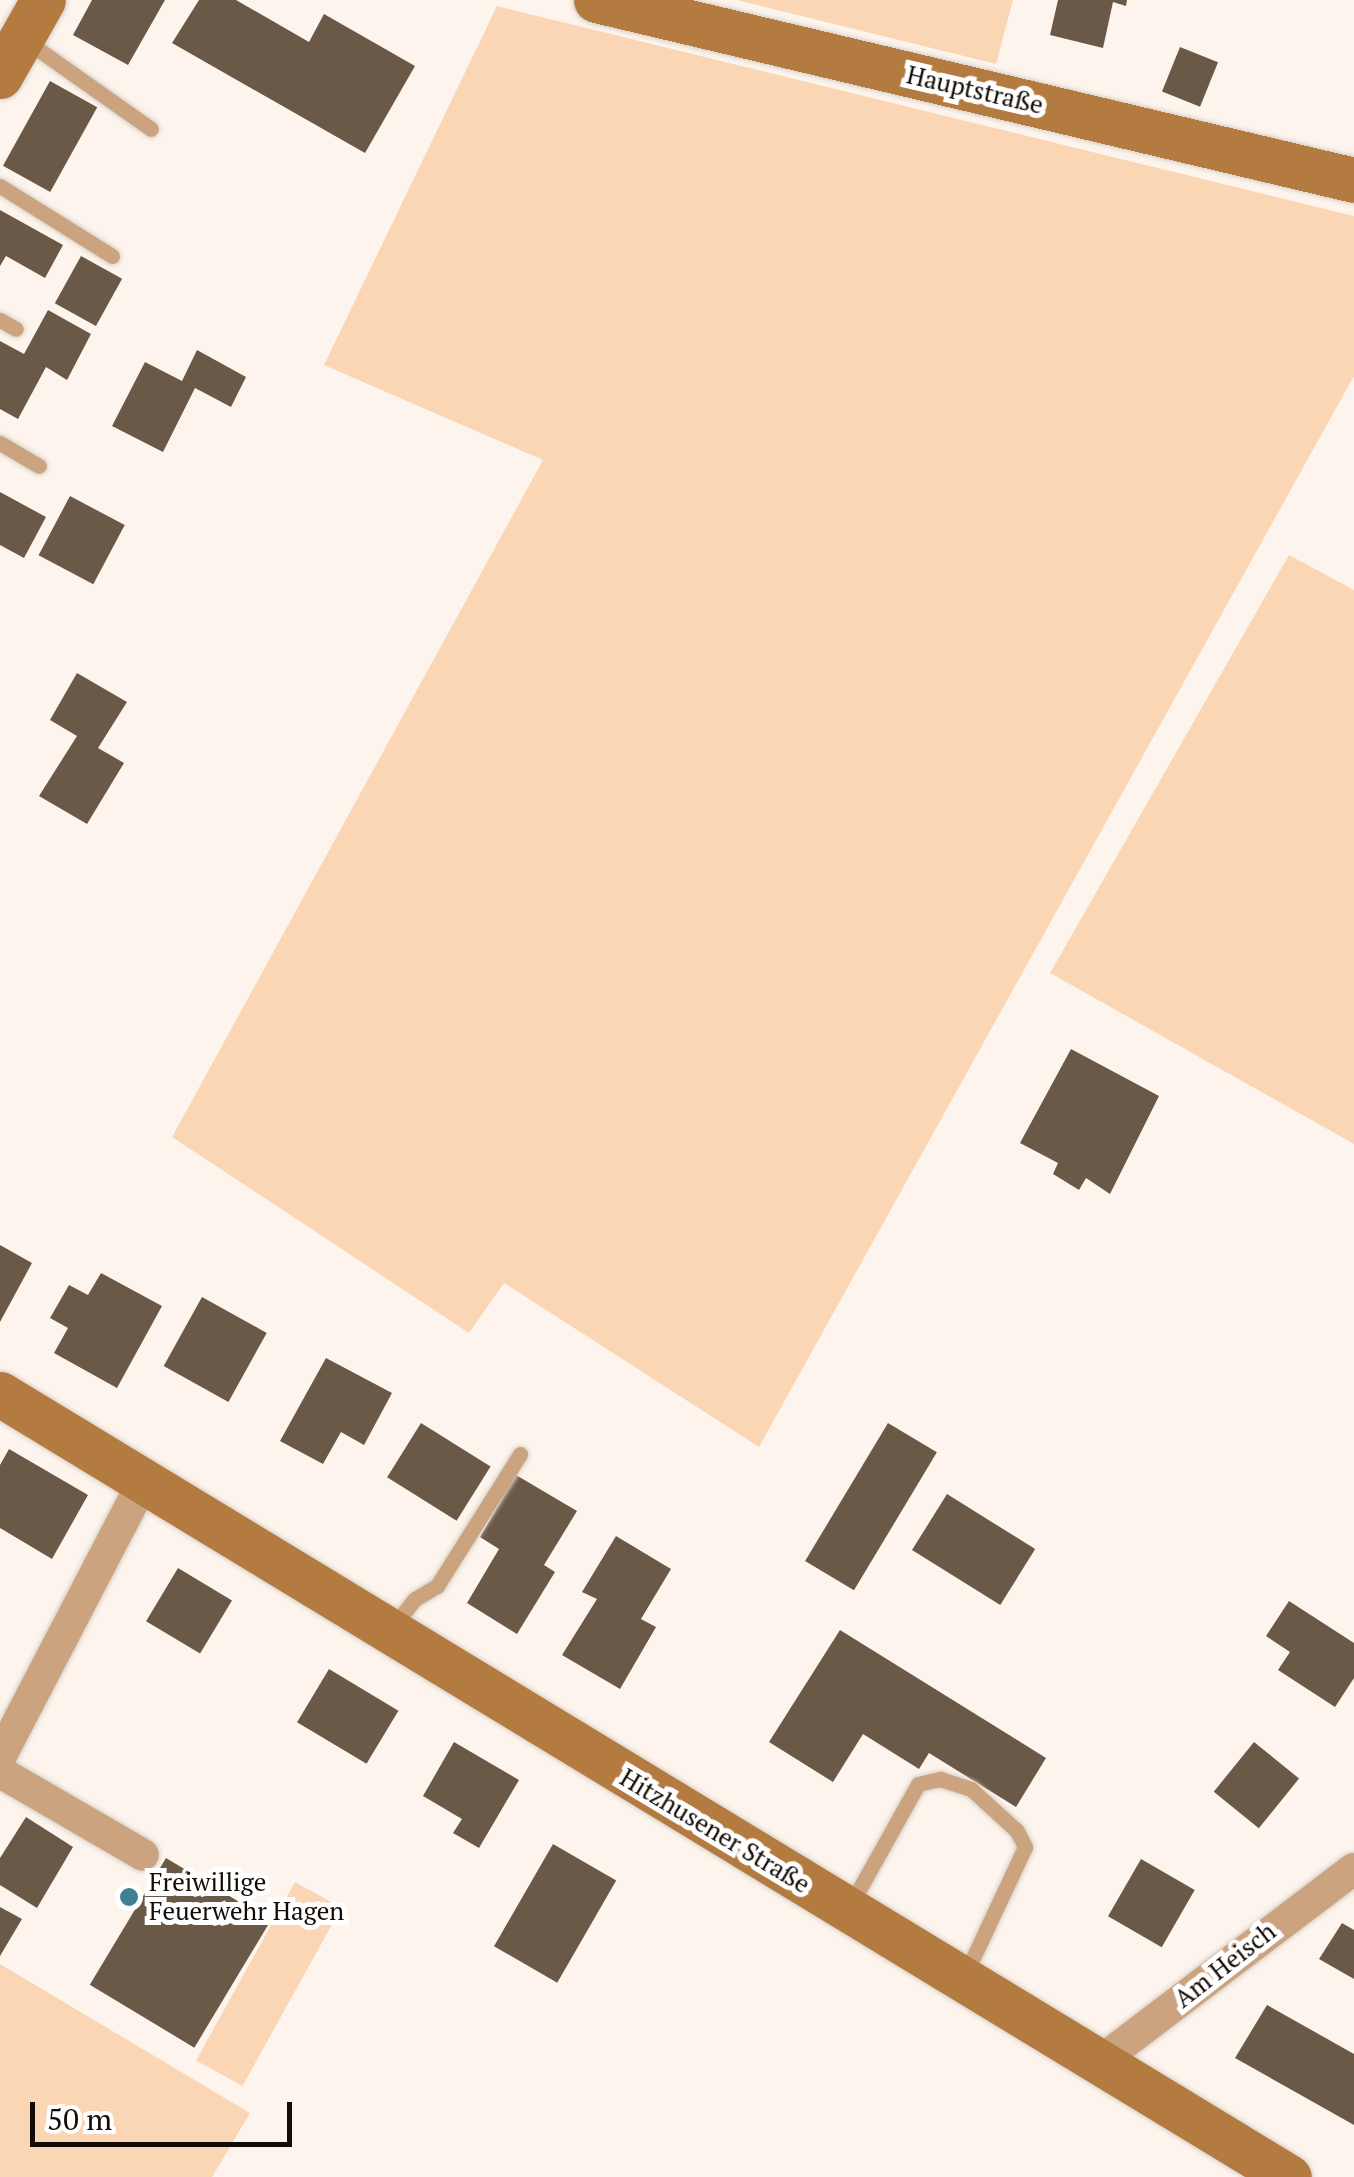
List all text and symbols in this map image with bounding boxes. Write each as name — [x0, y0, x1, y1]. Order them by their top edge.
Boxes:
street label: Hauptstraße — [904, 60, 1046, 120]
street label: Hitzhusener Straße — [615, 1762, 815, 1900]
place label: Freiwillige Feuerwehr Hagen — [149, 1868, 344, 1927]
marker: Freiwillige Feuerwehr Hagen — [118, 1886, 140, 1908]
street label: Am Heisch — [1168, 1916, 1282, 2014]
scale bar — [35, 2082, 298, 2144]
text: 50 m — [47, 2099, 112, 2139]

